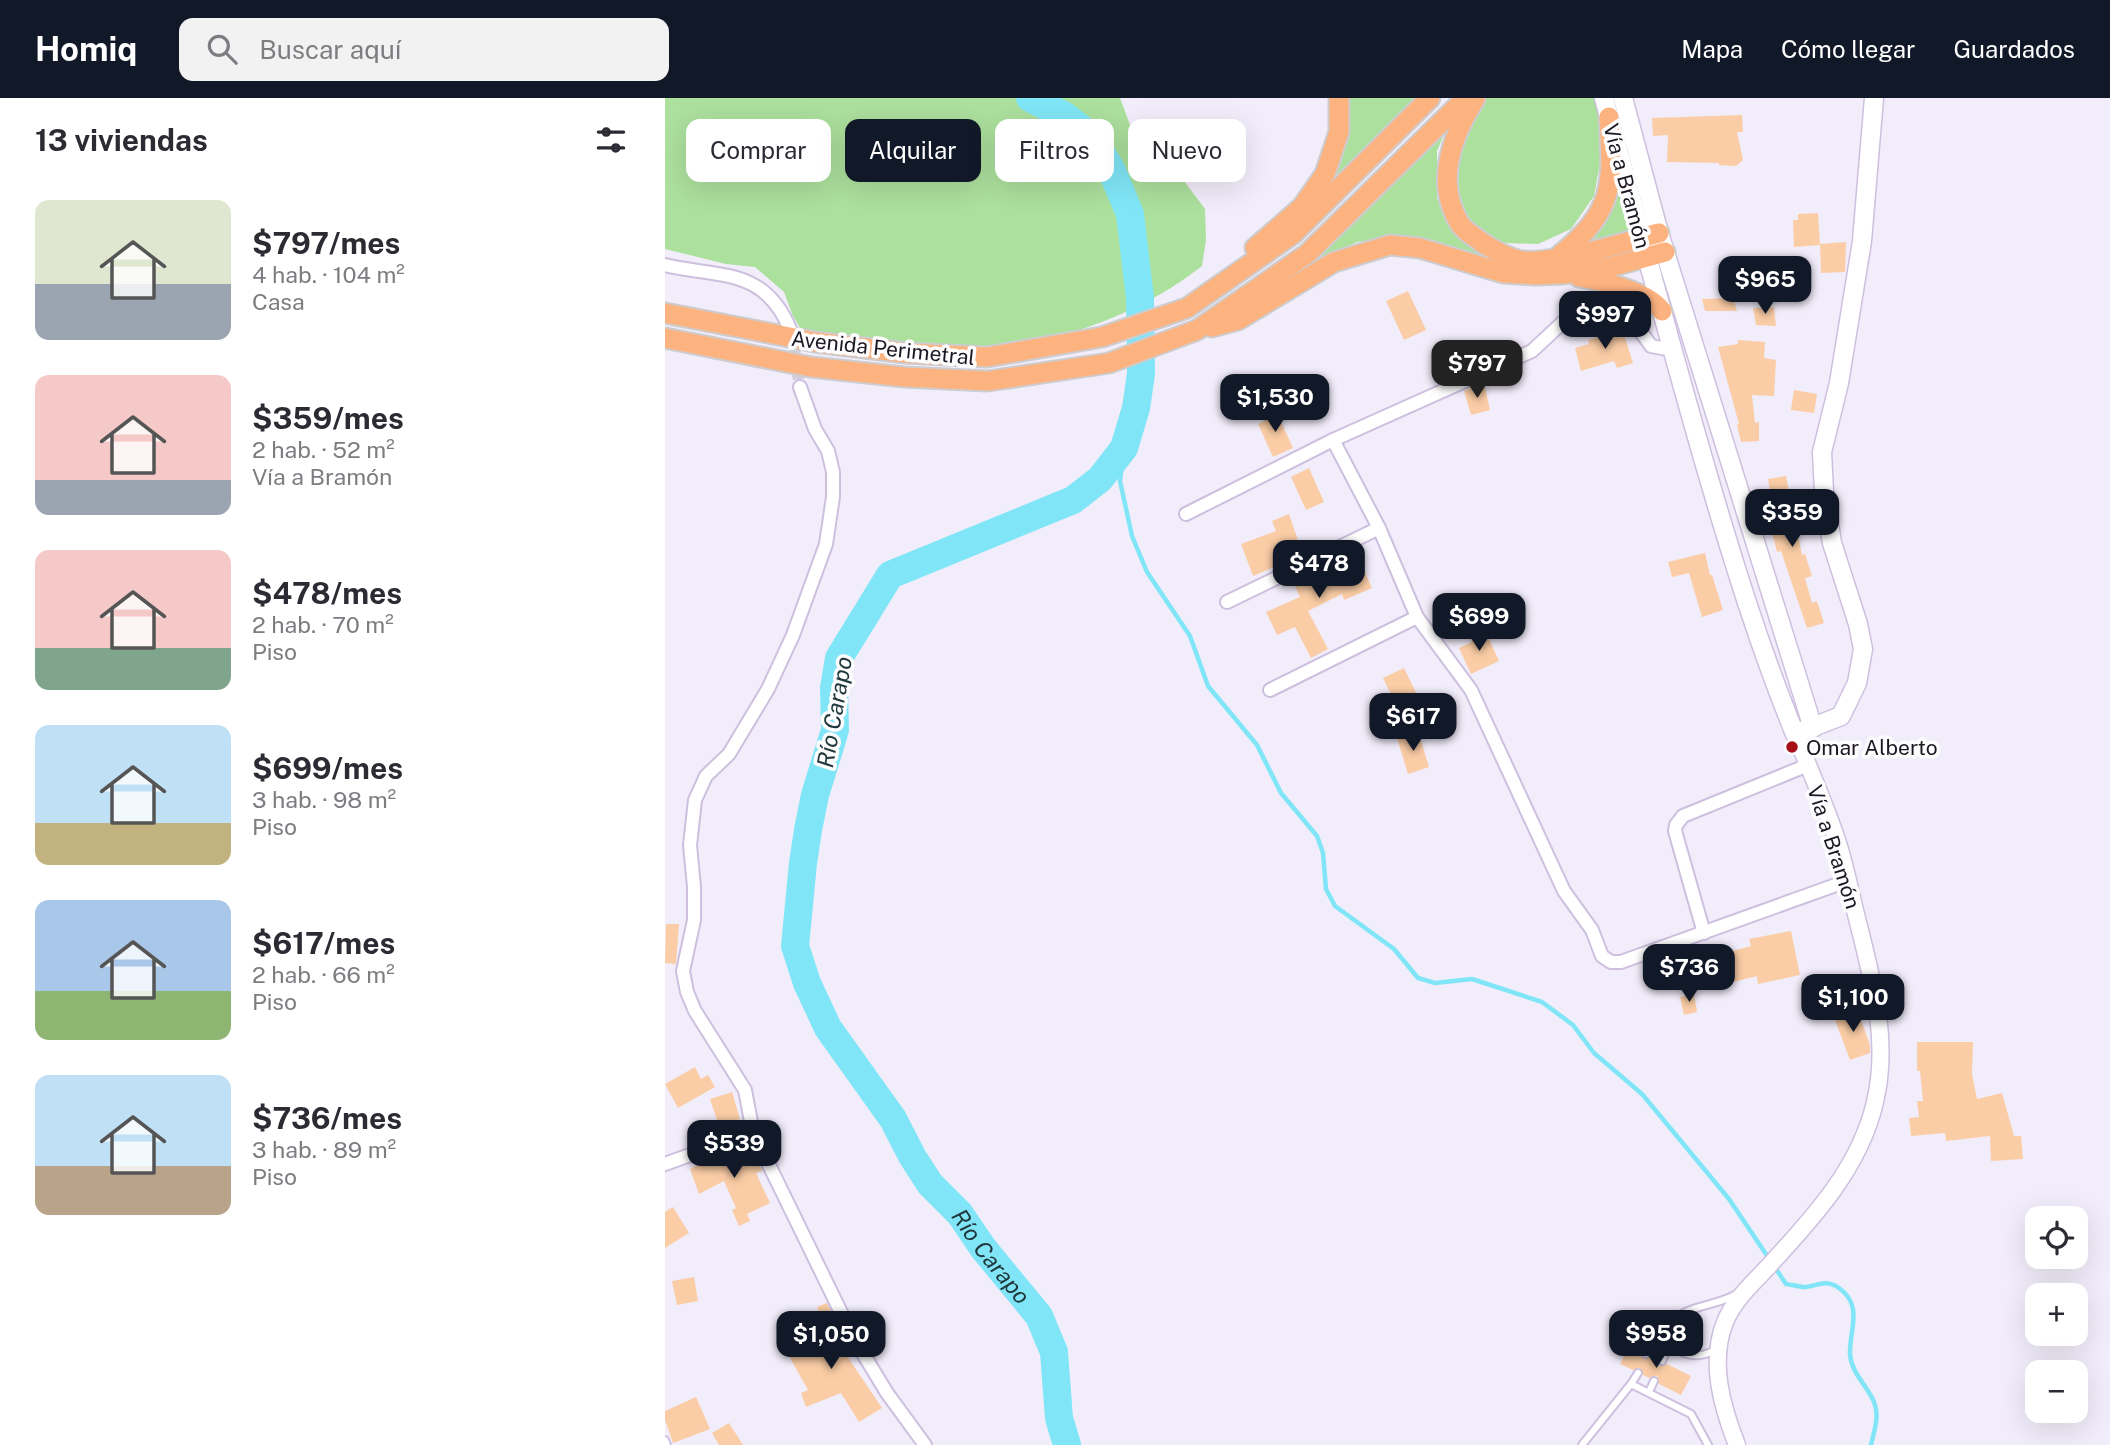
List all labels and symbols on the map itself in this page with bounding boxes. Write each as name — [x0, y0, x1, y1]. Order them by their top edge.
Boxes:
street label: Vía a Bramón — [1598, 121, 1656, 251]
pin: $965 — [1724, 256, 1806, 316]
pin: $997 — [1564, 292, 1646, 351]
street label: Avenida Perimetral — [790, 326, 976, 370]
pin: $797 — [1436, 341, 1518, 400]
pin: $1,530 — [1218, 374, 1332, 434]
pin: $359 — [1751, 490, 1833, 549]
pin: $478 — [1278, 540, 1360, 600]
pin: $699 — [1438, 594, 1520, 653]
water label: Río Carapo — [811, 654, 857, 770]
pin: $617 — [1372, 694, 1454, 753]
place label: Omar Alberto — [1806, 735, 1938, 760]
marker: Omar Alberto — [1784, 739, 1800, 755]
street label: Vía a Bramón — [1802, 782, 1866, 912]
pin: $736 — [1648, 944, 1730, 1004]
pin: $1,100 — [1796, 974, 1910, 1034]
pin: $539 — [693, 1121, 775, 1180]
water label: Río Carapo — [947, 1203, 1036, 1309]
pin: $958 — [1615, 1310, 1697, 1370]
pin: $1,050 — [774, 1312, 888, 1371]

